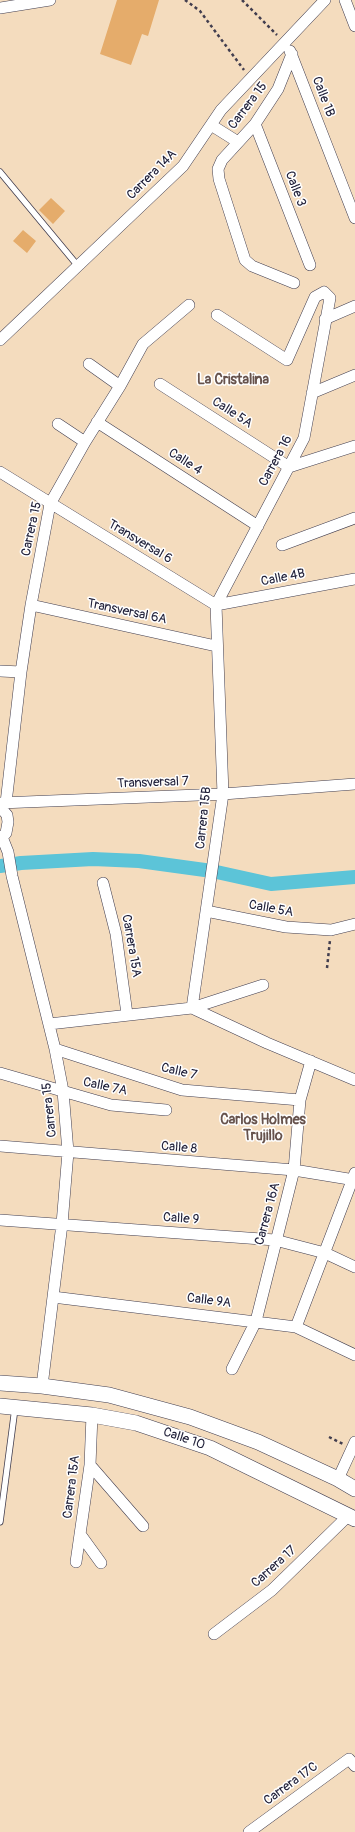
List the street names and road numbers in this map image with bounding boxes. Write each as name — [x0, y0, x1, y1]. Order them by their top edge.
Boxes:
street label: Calle 1B — [308, 75, 338, 119]
street label: Carrera 15 — [225, 79, 271, 133]
street label: Carrera 14A — [124, 147, 180, 203]
street label: Calle 3 — [281, 169, 309, 209]
street label: Calle 5A — [209, 394, 255, 432]
street label: Carrera 16 — [256, 433, 296, 489]
street label: Calle 4 — [165, 445, 205, 479]
street label: Carrera 15 — [19, 500, 45, 558]
street label: Transversal 6 — [105, 517, 175, 567]
street label: Calle 4B — [260, 566, 306, 590]
street label: Transversal 6A — [86, 596, 168, 628]
street label: Transversal 7 — [117, 774, 189, 792]
street label: Carrera 15B — [193, 786, 215, 850]
street label: Calle 5A — [248, 897, 294, 921]
street label: Carrera 15A — [118, 913, 144, 979]
street label: Calle 7 — [160, 1060, 198, 1084]
street label: Calle 7A — [81, 1075, 129, 1099]
street label: Carrera 15 — [39, 1082, 61, 1138]
street label: Calle 8 — [160, 1139, 198, 1157]
street label: Carrera 16A — [252, 1181, 284, 1247]
street label: Calle 9 — [162, 1210, 200, 1228]
street label: Calle 9A — [186, 1291, 232, 1311]
street label: Calle 10 — [161, 1425, 207, 1453]
street label: Carrera 15A — [60, 1455, 84, 1519]
street label: Carrera 17 — [248, 1543, 300, 1591]
street label: Carrera 17C — [261, 1759, 321, 1809]

